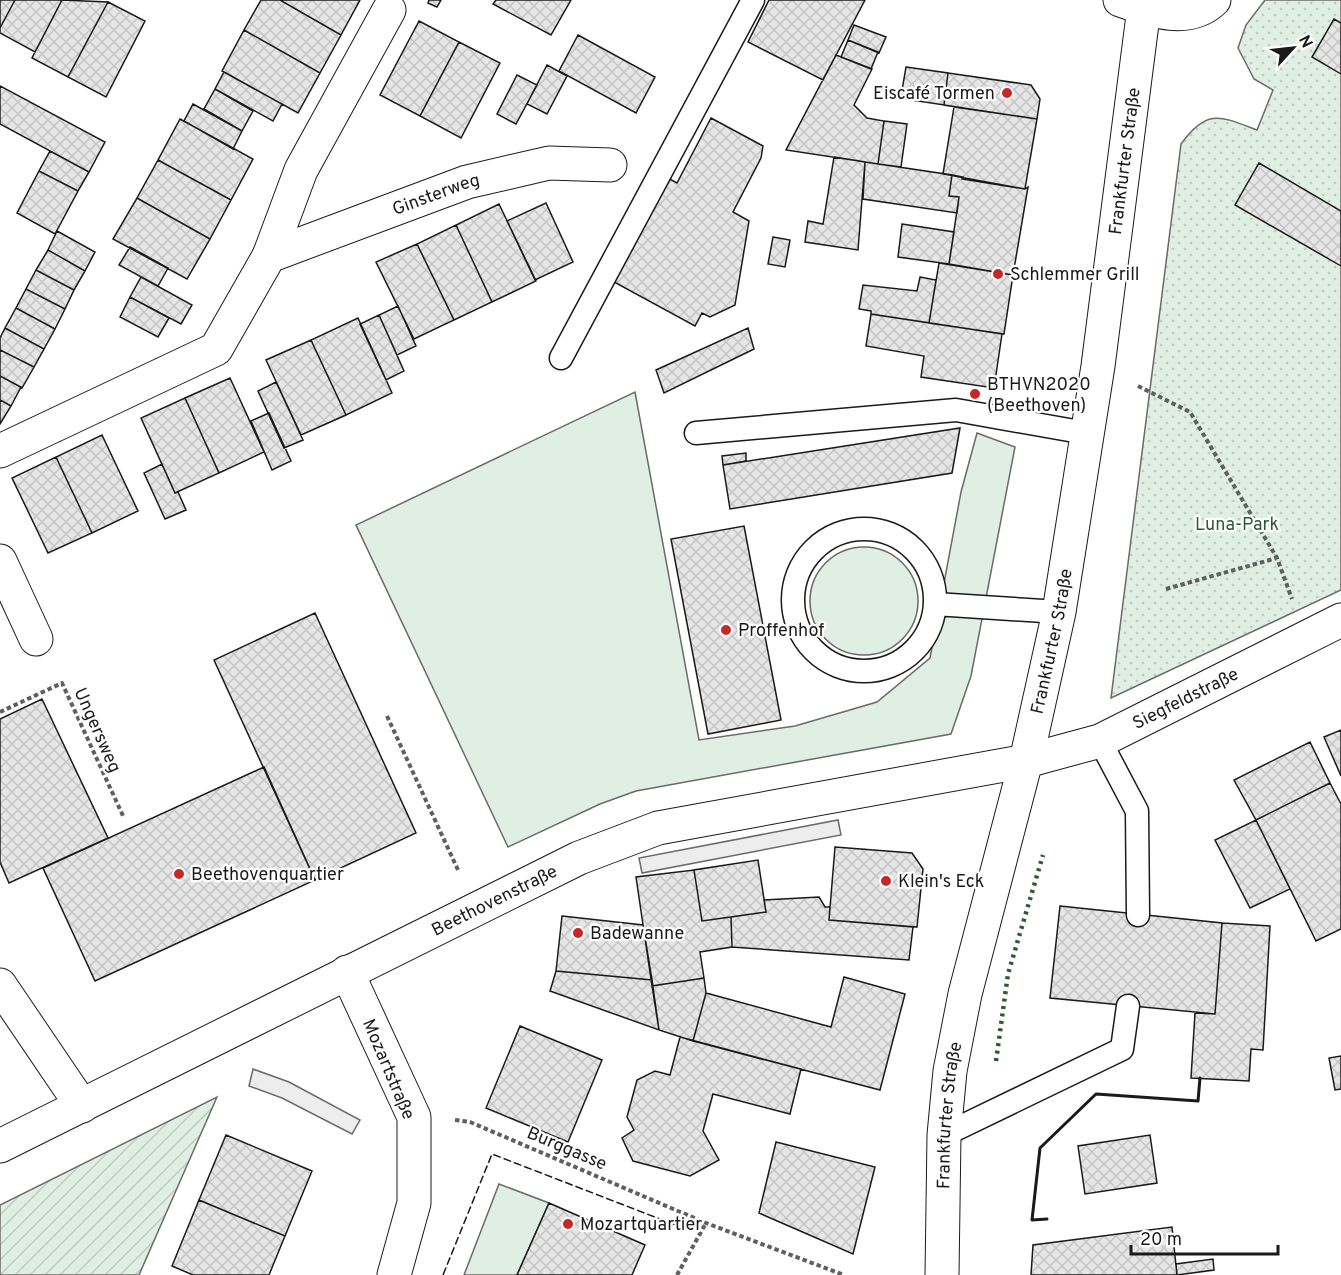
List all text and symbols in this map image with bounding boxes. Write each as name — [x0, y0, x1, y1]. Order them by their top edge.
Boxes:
north arrow — [1263, 18, 1323, 78]
text: N — [1293, 32, 1316, 52]
place label: Eiscafé Tormen — [873, 83, 995, 106]
marker: Eiscafé Tormen — [1000, 86, 1014, 100]
street label: Frankfurter Straße — [1105, 86, 1147, 236]
street label: Ginsterweg — [389, 169, 482, 222]
place label: Schlemmer Grill — [1010, 264, 1140, 287]
marker: Schlemmer Grill — [991, 267, 1005, 281]
place label: BTHVN2020 (Beethoven) — [987, 374, 1091, 418]
marker: BTHVN2020 (Beethoven) — [968, 387, 982, 401]
park label: Luna-Park — [1195, 514, 1279, 537]
street label: Frankfurter Straße — [1027, 567, 1079, 717]
place label: Proffenhof — [738, 620, 824, 643]
marker: Proffenhof — [719, 623, 733, 637]
street label: Siegfeldstraße — [1129, 663, 1243, 736]
street label: Ungersweg — [68, 685, 126, 777]
street label: Beethovenstraße — [428, 861, 562, 942]
place label: Beethovenquartier — [191, 864, 344, 887]
marker: Beethovenquartier — [172, 867, 186, 881]
place label: Klein's Eck — [898, 871, 984, 894]
marker: Klein's Eck — [879, 874, 893, 888]
place label: Badewanne — [590, 923, 684, 946]
marker: Badewanne — [571, 926, 585, 940]
street label: Mozartstraße — [356, 1016, 419, 1123]
street label: Frankfurter Straße — [933, 1040, 968, 1189]
street label: Burggasse — [523, 1122, 610, 1177]
place label: Mozartquartier — [580, 1214, 702, 1237]
marker: Mozartquartier — [561, 1217, 575, 1231]
scale bar — [1131, 1218, 1278, 1256]
text: 20 m — [1140, 1229, 1182, 1252]

